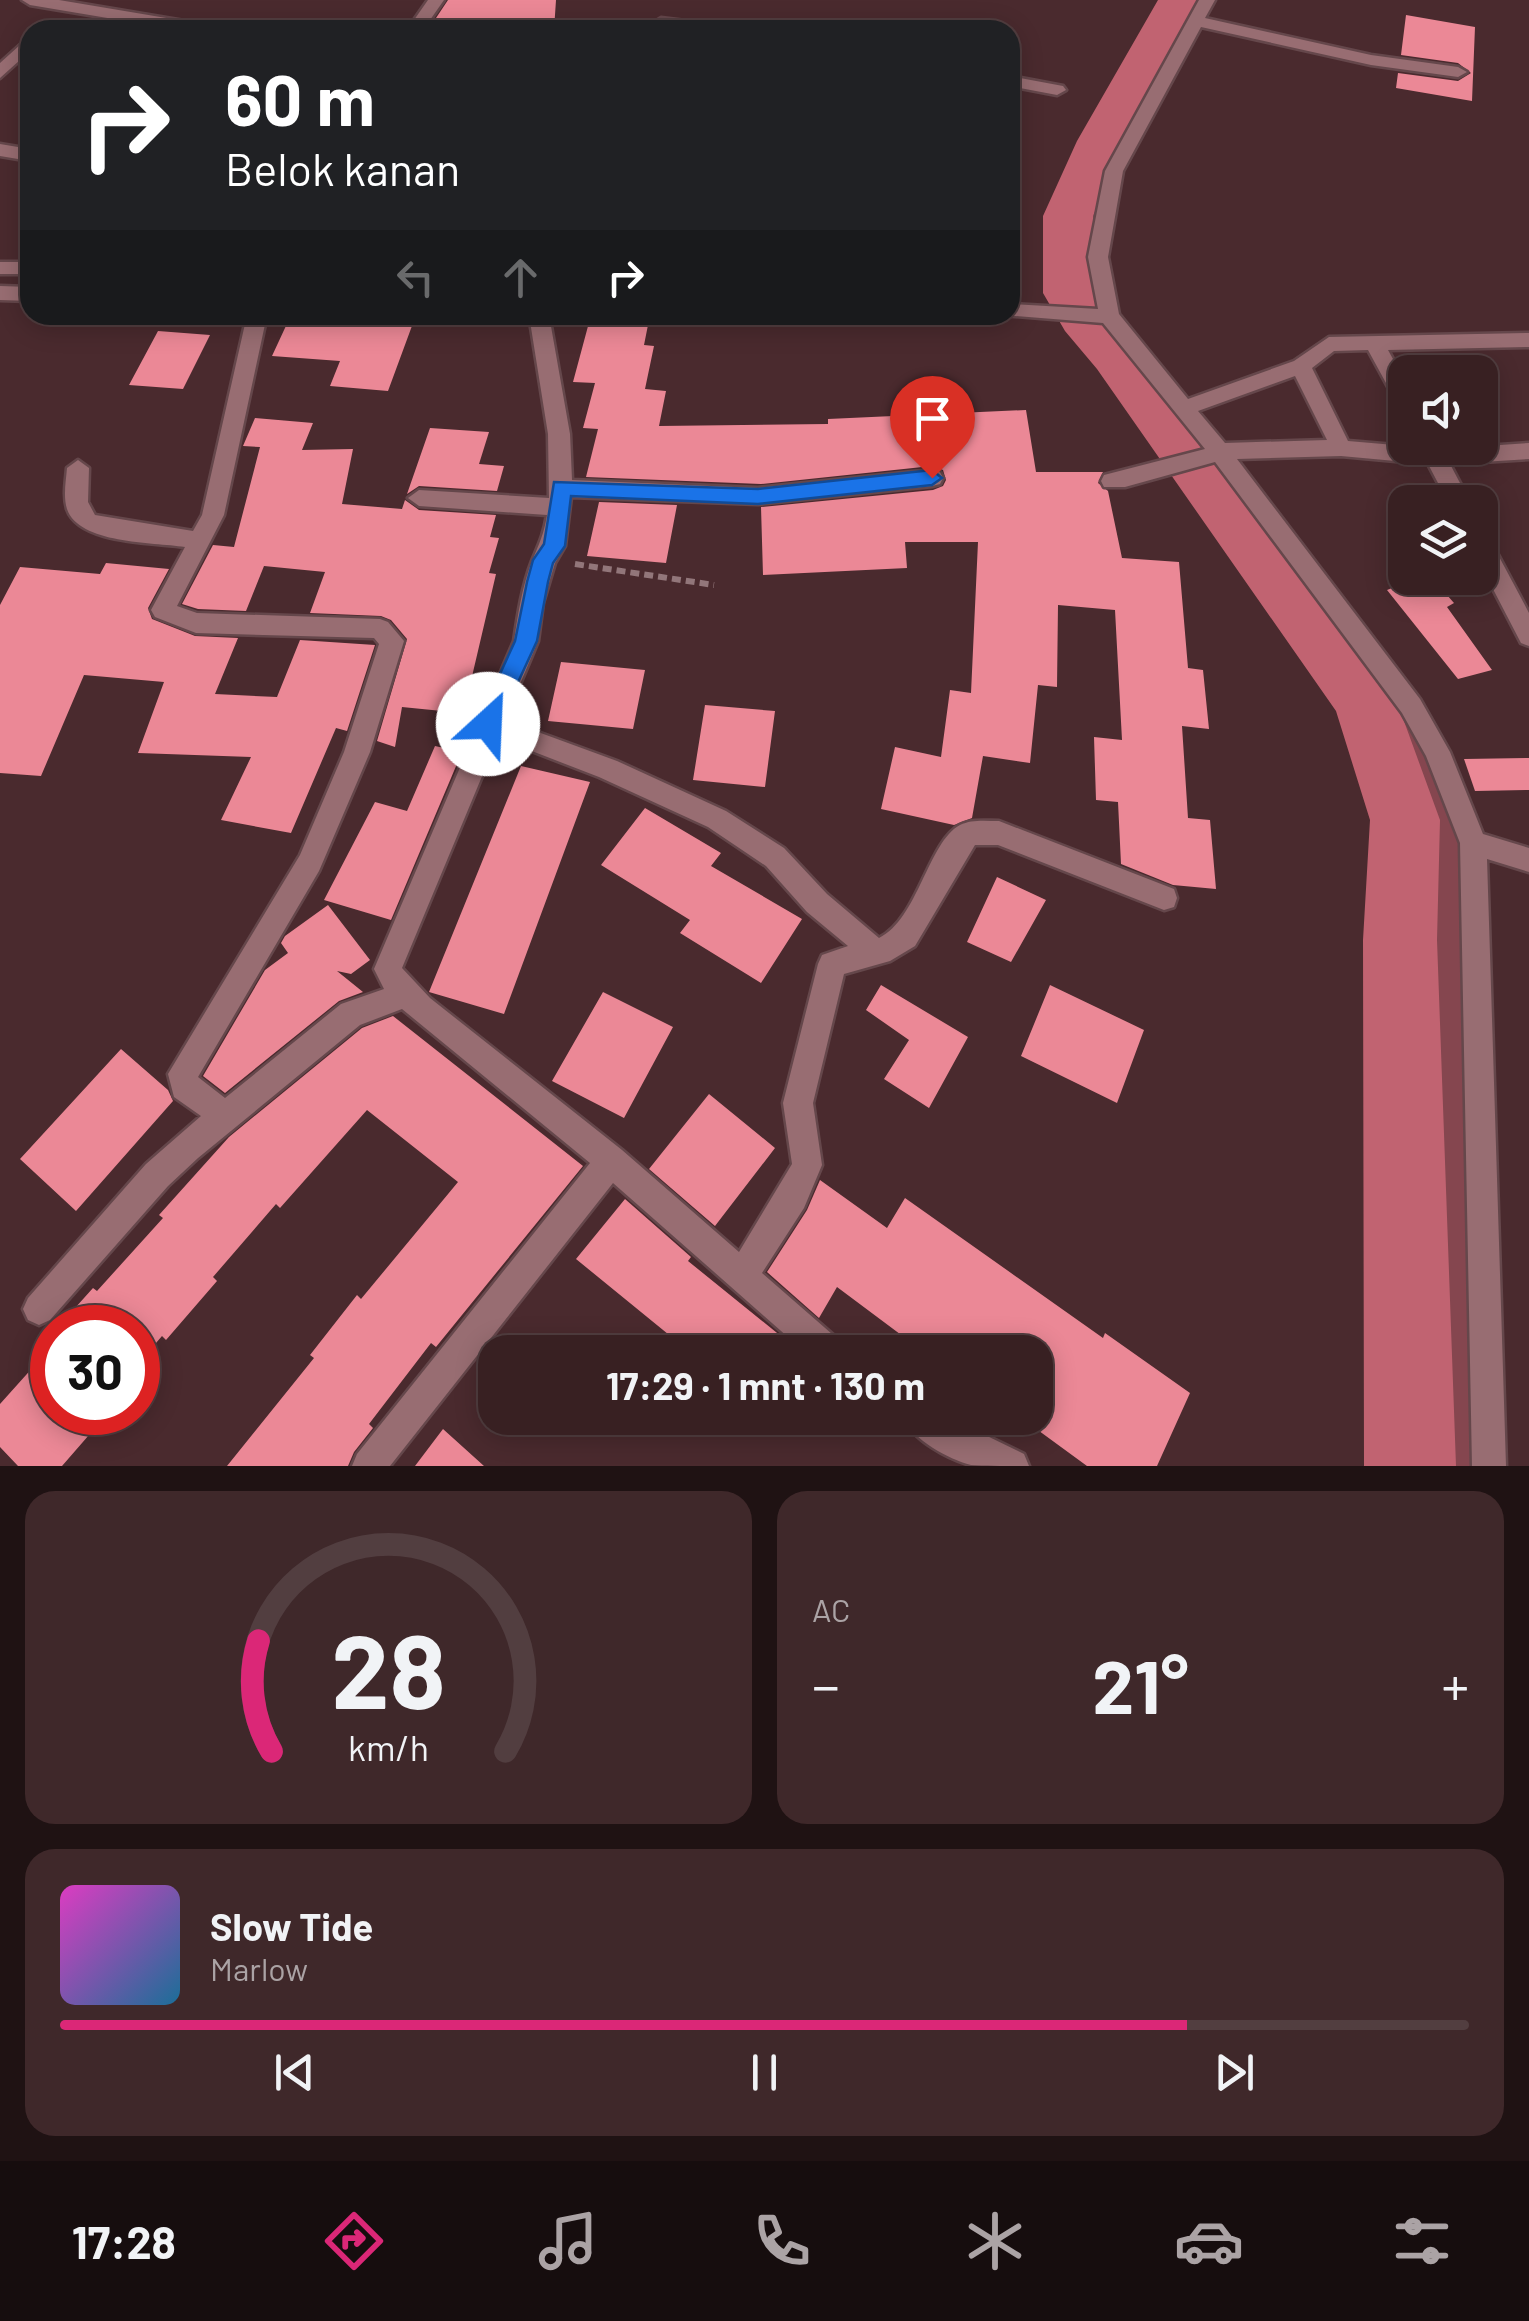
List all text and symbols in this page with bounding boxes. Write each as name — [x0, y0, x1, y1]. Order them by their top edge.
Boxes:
text: 60 m — [225, 56, 375, 140]
icon: right — [60, 60, 190, 190]
text: Belok kanan — [225, 141, 460, 195]
icon: left — [388, 250, 443, 305]
icon: ahead — [493, 250, 548, 305]
icon: right — [598, 250, 653, 305]
map controls — [1388, 355, 1498, 595]
button: sound — [1388, 355, 1498, 465]
pin — [890, 376, 975, 479]
icon: arrive — [905, 391, 960, 446]
button: layers — [1388, 485, 1498, 595]
position arrow — [436, 672, 540, 776]
speed limit sign: 30 — [30, 1305, 160, 1435]
text: 17:29 · 1 mnt · 130 m — [606, 1362, 925, 1408]
text: AC — [812, 1590, 850, 1628]
text: 28 — [331, 1605, 446, 1730]
text: 21° — [1092, 1639, 1189, 1729]
text: − — [812, 1651, 840, 1717]
text: + — [1441, 1651, 1469, 1717]
text: km/h — [348, 1725, 429, 1768]
text: Slow Tide — [210, 1903, 373, 1949]
text: Marlow — [210, 1949, 308, 1987]
icon: previous — [267, 2045, 322, 2100]
icon: pause — [737, 2045, 792, 2100]
icon: next — [1207, 2045, 1262, 2100]
icon: directions — [319, 2206, 389, 2276]
icon: music — [533, 2206, 603, 2276]
icon: phone — [747, 2206, 817, 2276]
icon: climate — [960, 2206, 1030, 2276]
icon: car — [1174, 2206, 1244, 2276]
icon: filters — [1387, 2206, 1457, 2276]
text: 17:28 — [72, 2214, 176, 2268]

